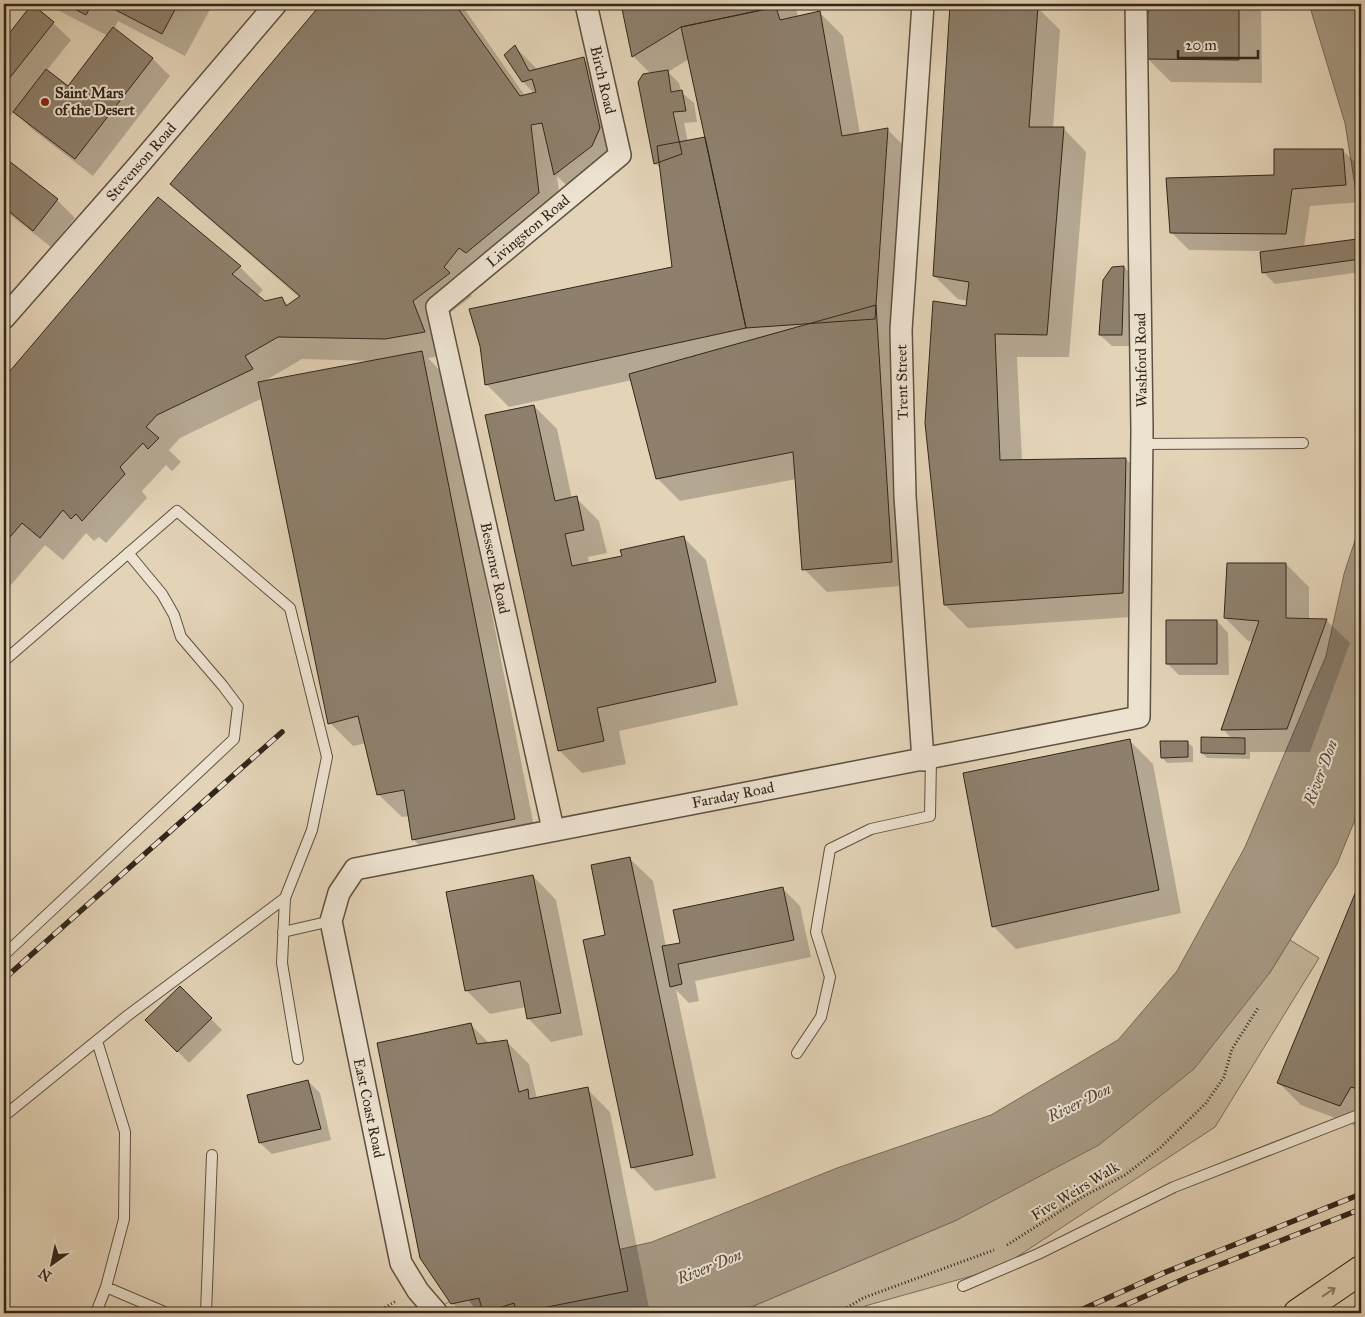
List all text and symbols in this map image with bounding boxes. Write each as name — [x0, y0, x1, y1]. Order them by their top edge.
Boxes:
scale bar — [1178, 28, 1258, 60]
text: 20 m — [1185, 36, 1217, 54]
street label: Birch Road — [586, 44, 620, 116]
place label: Saint Mars of the Desert — [55, 84, 135, 119]
marker: Saint Mars of the Desert — [39, 96, 51, 108]
street label: Stevenson Road — [102, 119, 180, 205]
street label: Livingston Road — [483, 191, 574, 271]
street label: Washford Road — [1131, 312, 1151, 407]
street label: Trent Street — [892, 343, 912, 420]
street label: Bessemer Road — [477, 521, 514, 616]
water label: River Don — [1299, 736, 1342, 808]
street label: Faraday Road — [690, 778, 776, 812]
street label: East Coast Road — [350, 1057, 388, 1160]
water label: River Don — [1044, 1079, 1115, 1126]
street label: Five Weirs Walk — [1028, 1158, 1122, 1224]
north arrow — [28, 1240, 78, 1290]
water label: River Don — [673, 1245, 745, 1288]
text: N — [35, 1264, 55, 1285]
one-way arrow — [1322, 1287, 1336, 1297]

